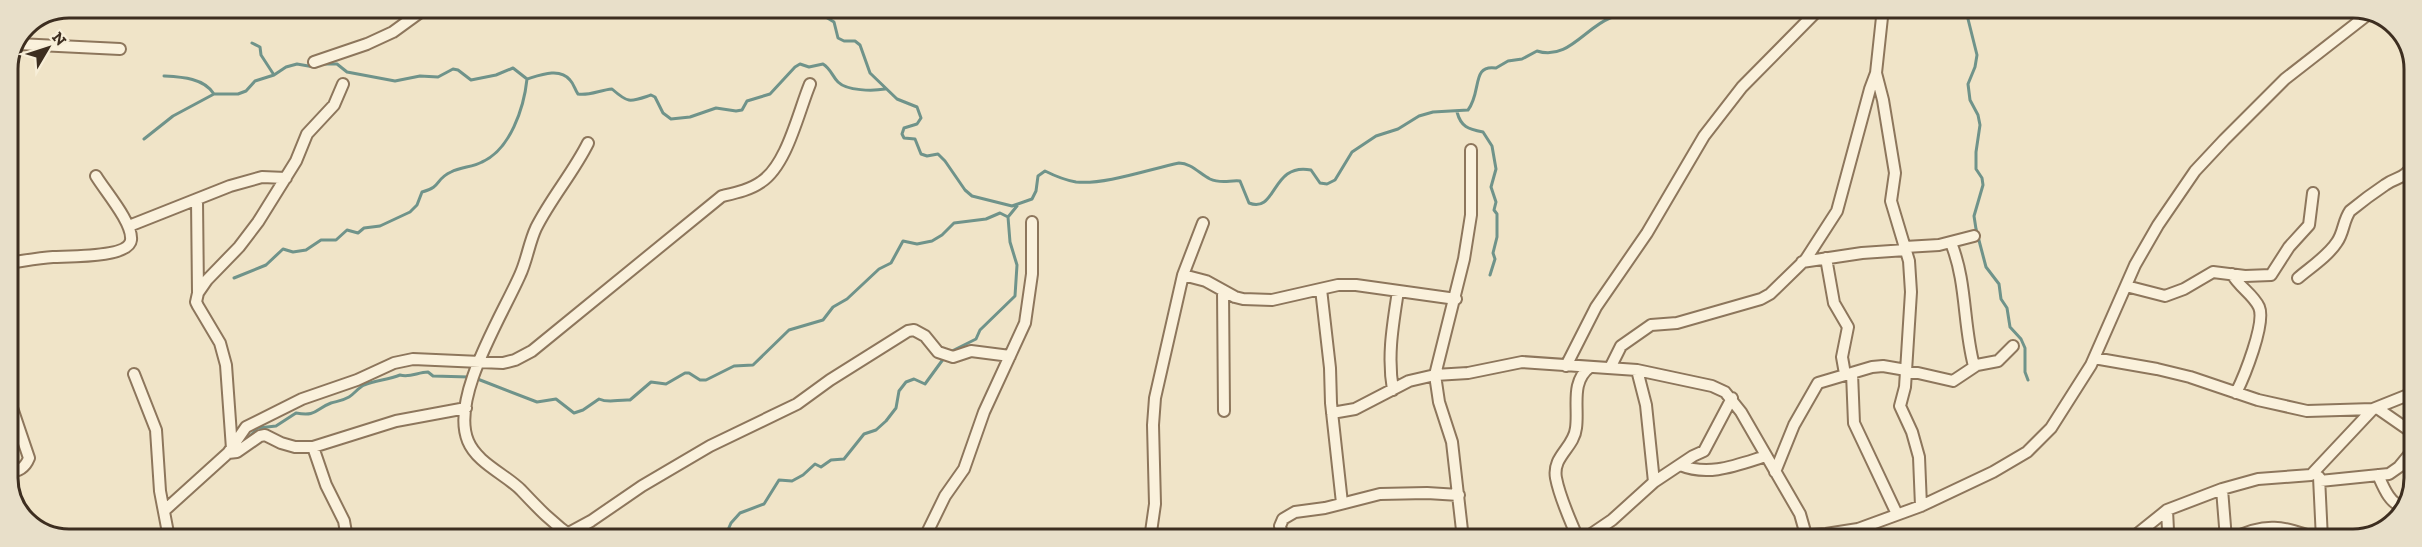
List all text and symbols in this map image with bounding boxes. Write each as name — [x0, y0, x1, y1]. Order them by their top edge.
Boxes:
north arrow — [18, 18, 78, 78]
text: N — [48, 28, 70, 50]

